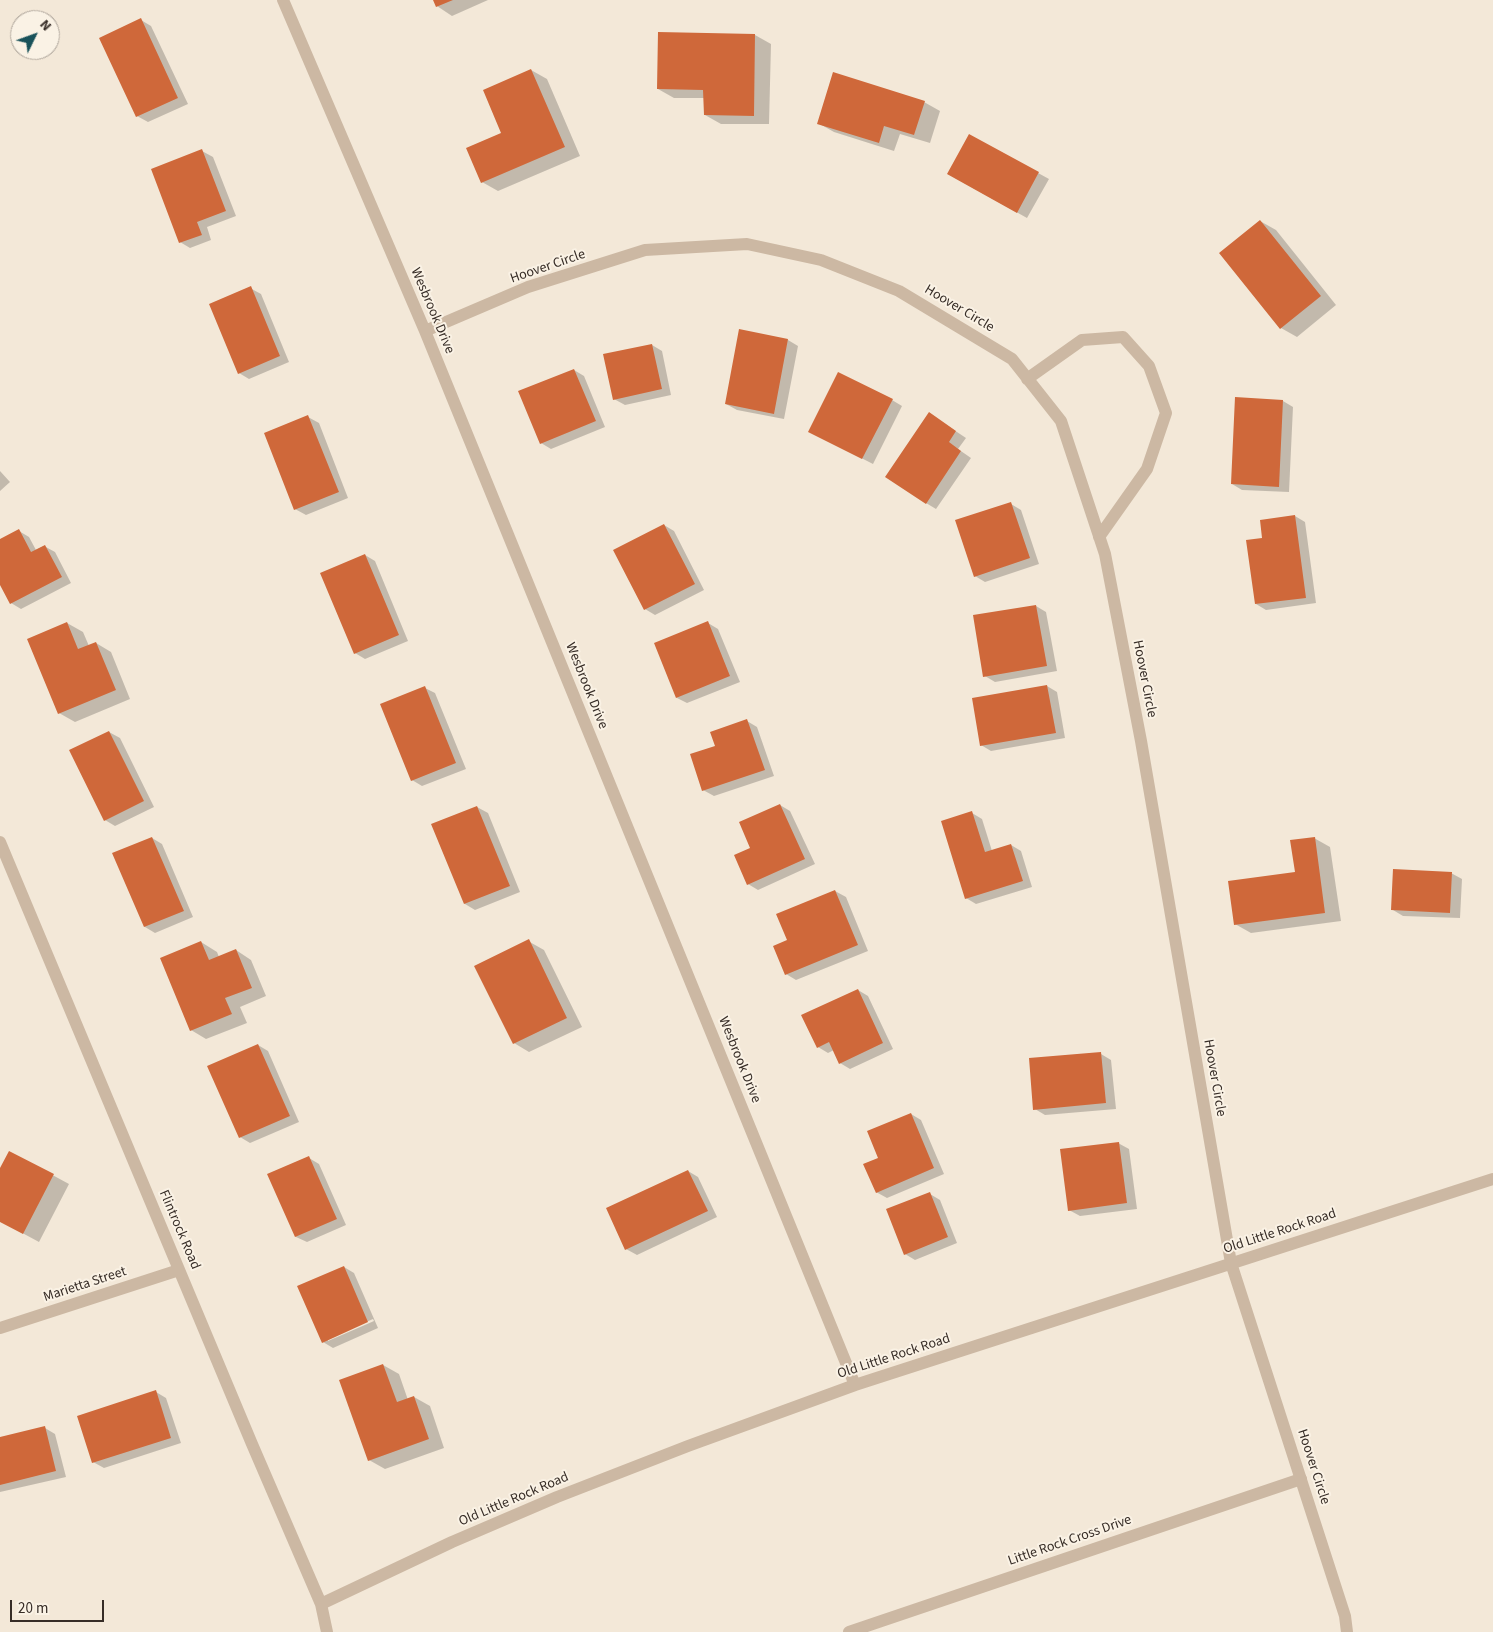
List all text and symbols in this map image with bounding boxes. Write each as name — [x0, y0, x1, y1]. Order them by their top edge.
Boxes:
north arrow — [10, 10, 60, 60]
text: N — [35, 15, 56, 36]
street label: Hoover Circle — [508, 246, 588, 288]
street label: Wesbrook Drive — [406, 266, 458, 356]
street label: Hoover Circle — [921, 282, 997, 336]
street label: Hoover Circle — [1128, 639, 1160, 719]
street label: Wesbrook Drive — [561, 640, 611, 732]
street label: Wesbrook Drive — [714, 1014, 764, 1106]
street label: Hoover Circle — [1199, 1038, 1229, 1118]
street label: Flintrock Road — [155, 1188, 203, 1272]
street label: Old Little Rock Road — [1221, 1206, 1339, 1258]
street label: Marietta Street — [41, 1264, 129, 1306]
street label: Old Little Rock Road — [835, 1331, 953, 1383]
street label: Hoover Circle — [1293, 1427, 1333, 1507]
street label: Old Little Rock Road — [457, 1469, 571, 1531]
street label: Little Rock Cross Drive — [1006, 1512, 1134, 1570]
scale bar — [12, 1590, 106, 1622]
text: 20 m — [18, 1598, 48, 1619]

